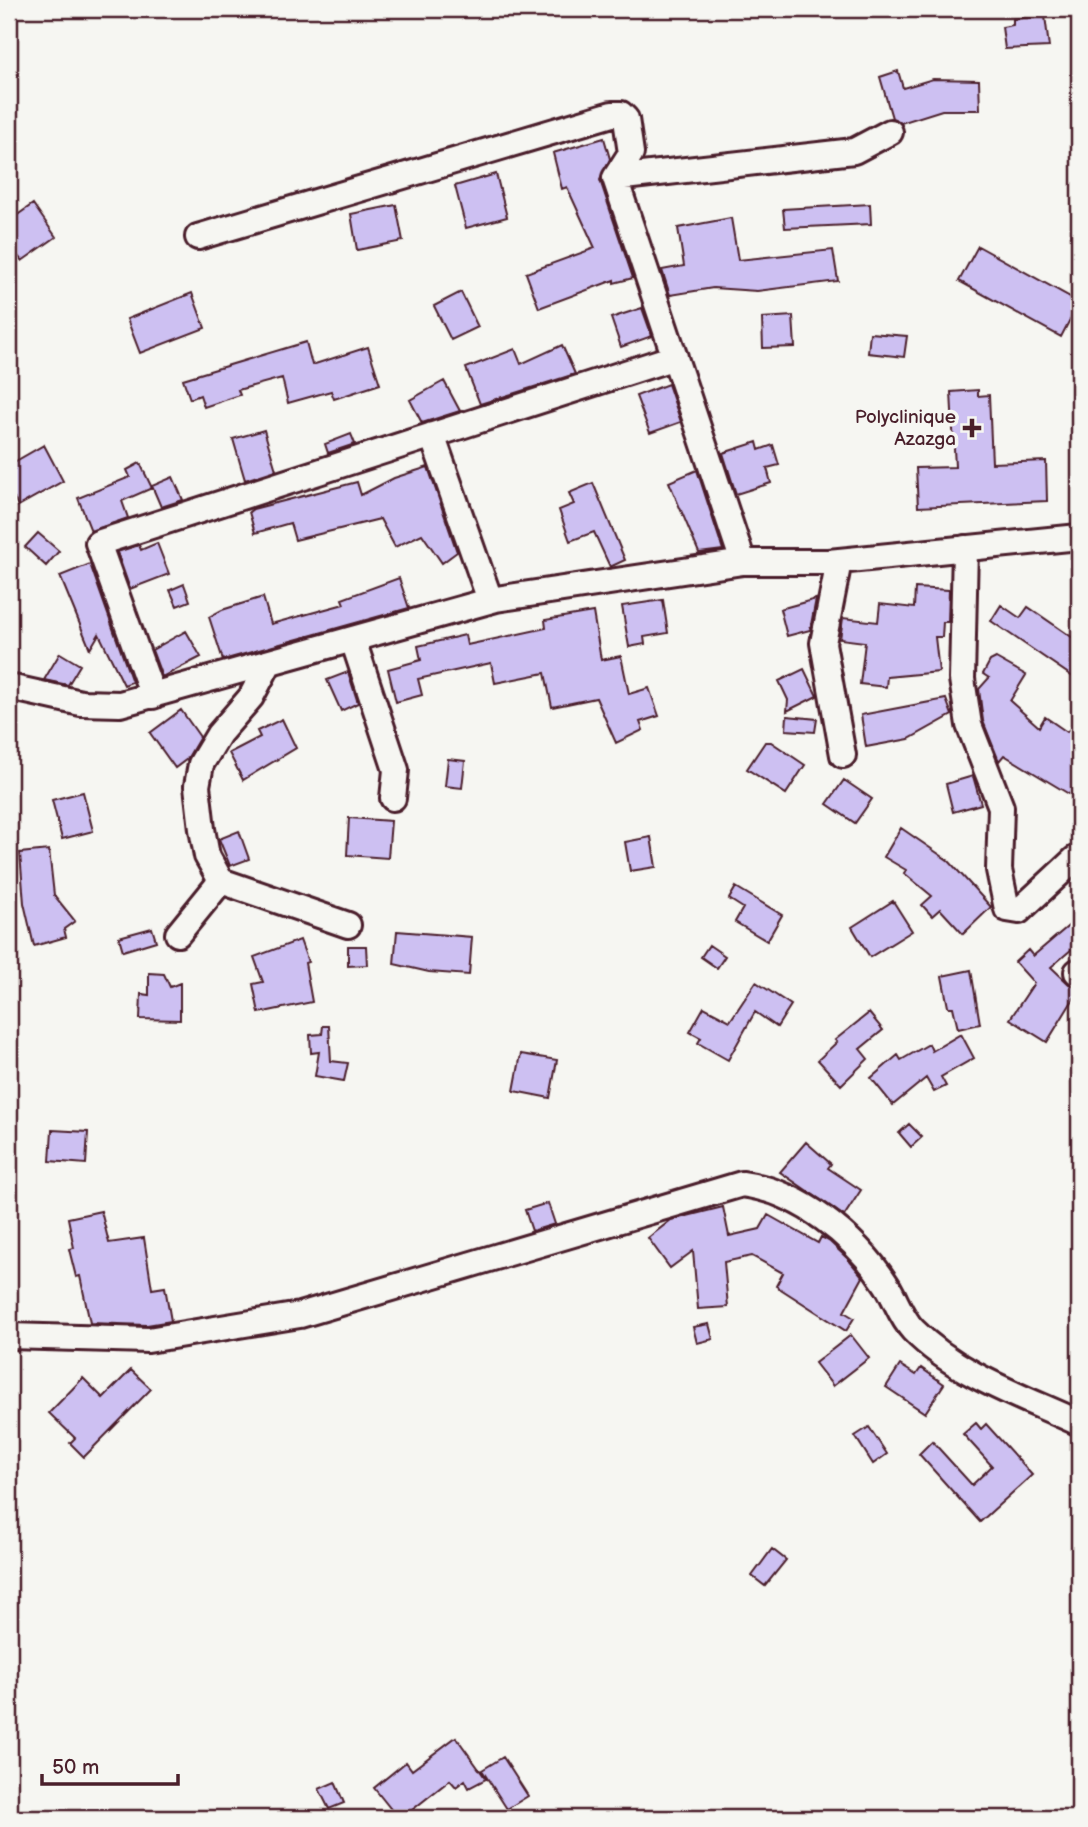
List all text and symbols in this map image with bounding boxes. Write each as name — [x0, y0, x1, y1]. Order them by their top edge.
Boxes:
place label: Polyclinique Azazga — [855, 406, 956, 451]
marker: Polyclinique Azazga — [962, 418, 982, 438]
scale bar — [42, 1743, 178, 1787]
text: 50 m — [52, 1755, 99, 1780]

